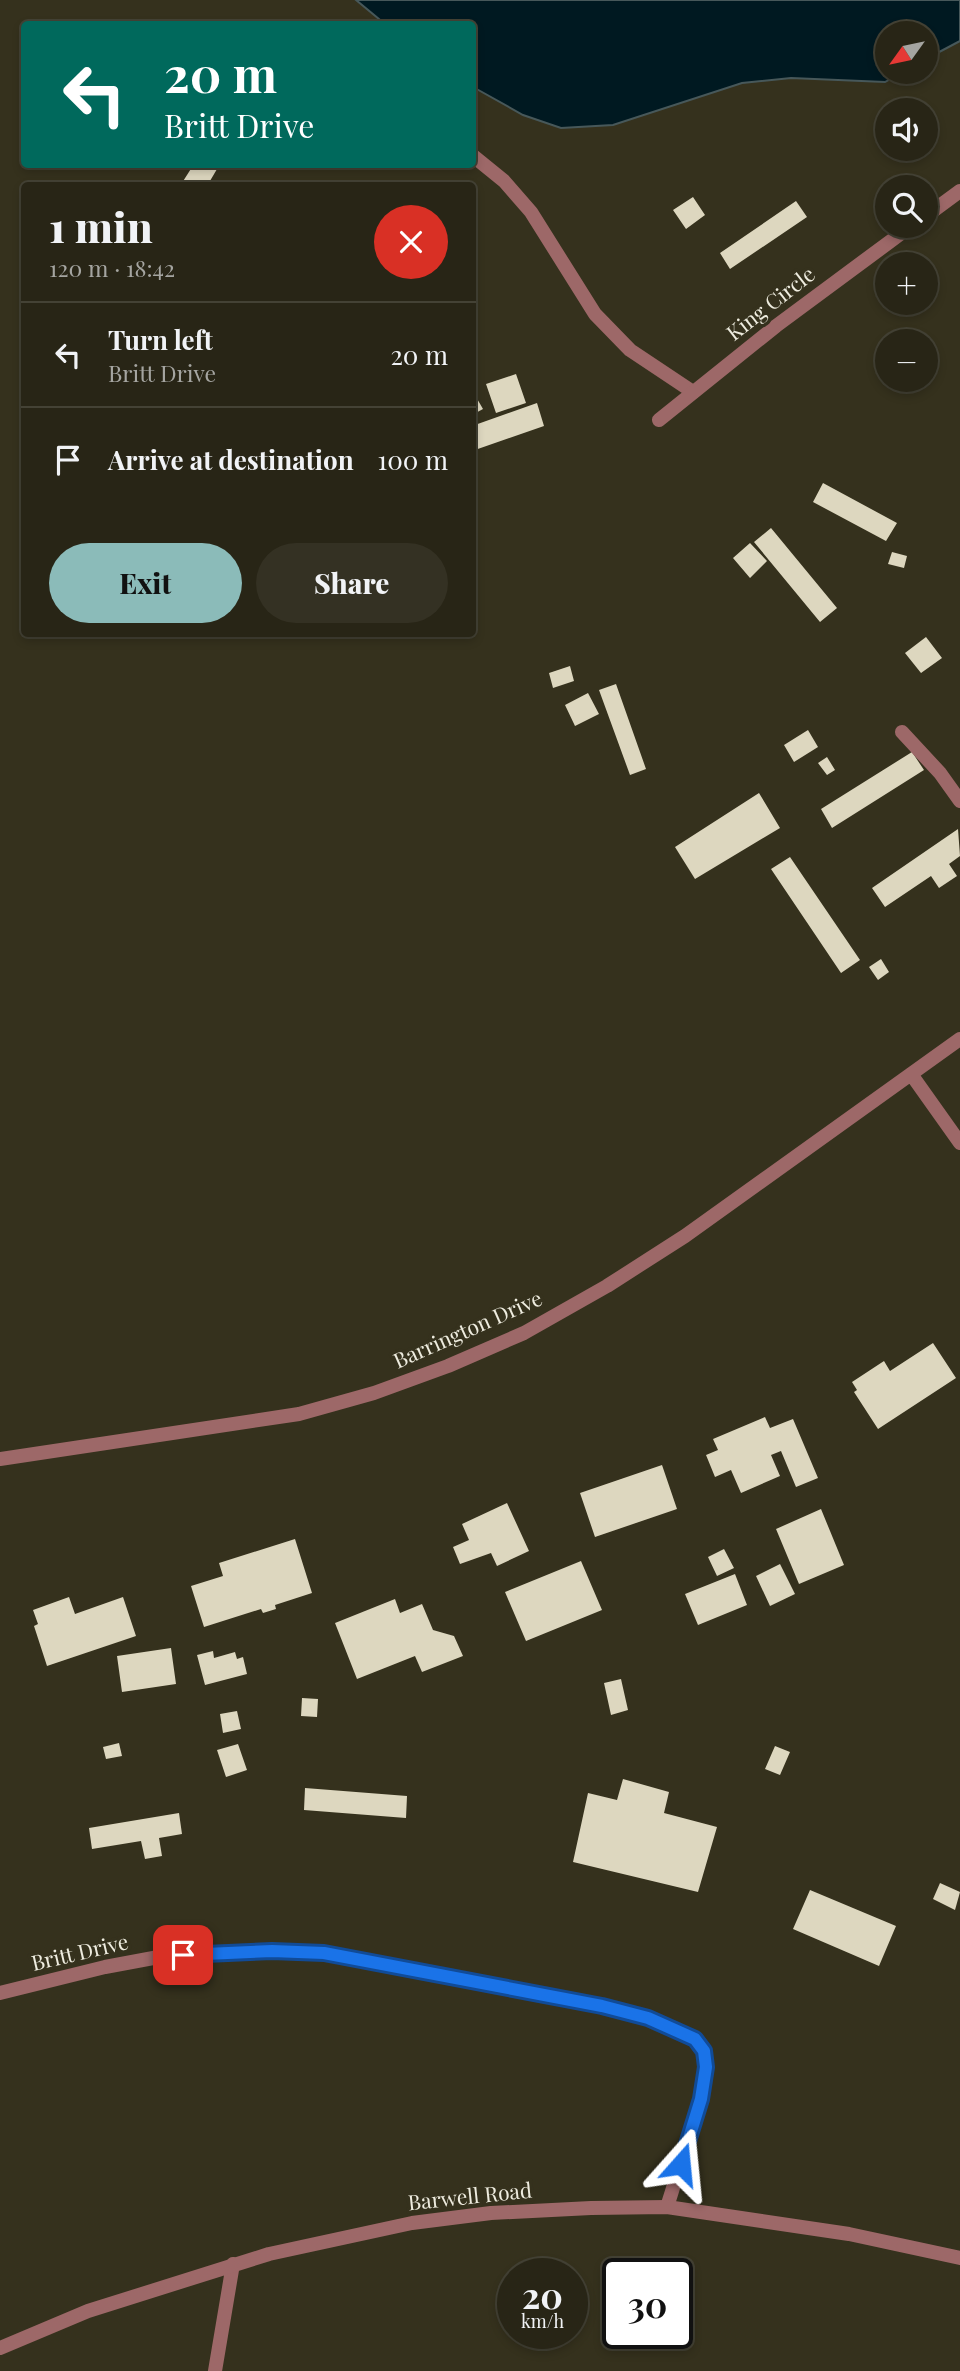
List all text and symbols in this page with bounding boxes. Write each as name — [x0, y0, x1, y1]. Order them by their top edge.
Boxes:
north arrow — [875, 21, 938, 84]
map controls — [875, 21, 938, 392]
text: 20 m — [164, 40, 277, 105]
icon: left — [49, 49, 140, 140]
button: sound — [875, 98, 938, 161]
text: Britt Drive — [164, 103, 315, 146]
button: search — [875, 175, 938, 238]
text: 1 min — [49, 198, 153, 254]
button: close — [374, 205, 448, 279]
text: 120 m · 18:42 — [49, 252, 175, 283]
button: + — [875, 252, 938, 315]
street label: King Circle — [720, 259, 820, 346]
text: Turn left — [108, 322, 213, 357]
button: − — [875, 329, 938, 392]
icon: left — [49, 336, 87, 374]
text: 20 m — [390, 337, 448, 372]
text: Britt Drive — [108, 357, 216, 388]
icon: arrive — [49, 441, 87, 479]
text: Arrive at destination — [108, 442, 354, 477]
text: 100 m — [378, 442, 448, 477]
button: Exit — [49, 543, 242, 623]
button: Share — [256, 543, 448, 623]
street label: Barrington Drive — [388, 1283, 546, 1373]
pin — [153, 1925, 213, 1985]
street label: Britt Drive — [28, 1926, 131, 1976]
icon: arrive — [164, 1936, 202, 1974]
position arrow — [644, 2127, 718, 2201]
street label: Barwell Road — [406, 2175, 533, 2215]
speed limit sign: 30 — [602, 2258, 693, 2349]
text: 20 — [522, 2271, 563, 2318]
text: km/h — [521, 2309, 564, 2333]

